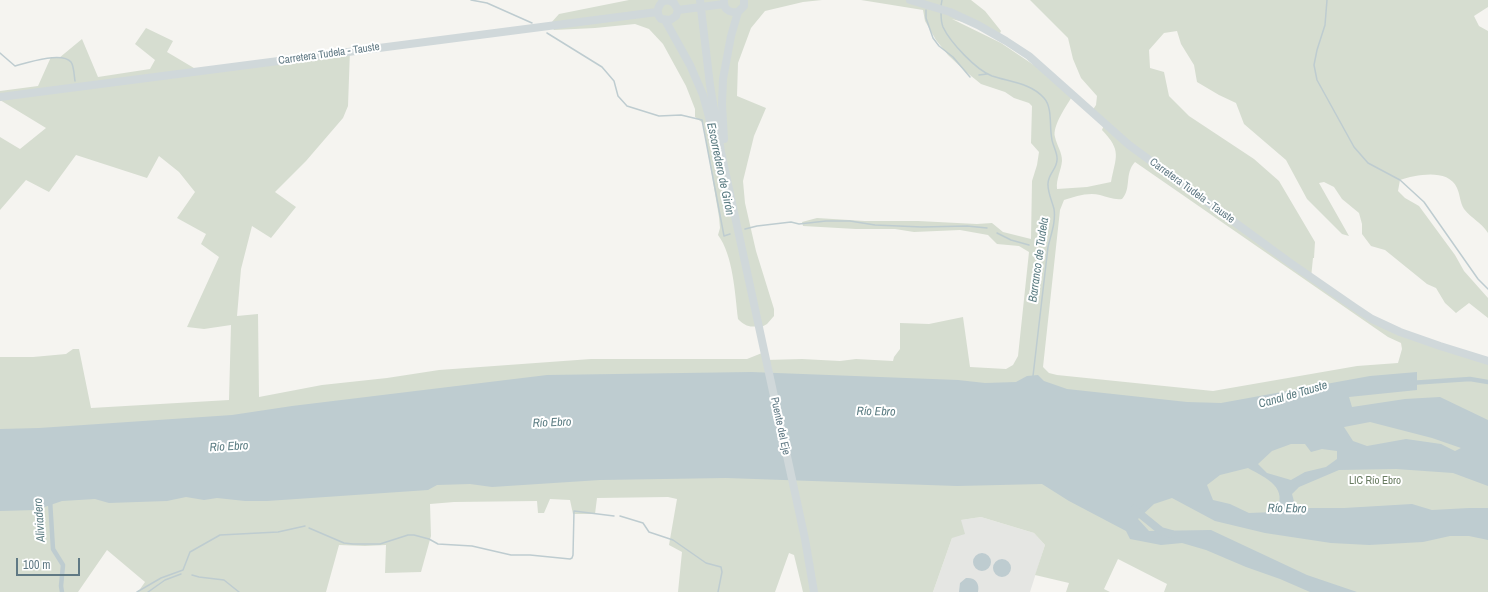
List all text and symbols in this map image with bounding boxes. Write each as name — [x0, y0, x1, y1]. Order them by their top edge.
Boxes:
street label: Carretera Tudela - Tauste — [277, 40, 381, 68]
water label: Escorredero de Girón — [703, 121, 737, 217]
street label: Carretera Tudela - Tauste — [1147, 156, 1237, 226]
water label: Barranco de Tudela — [1026, 217, 1052, 303]
water label: Canal de Tauste — [1257, 378, 1329, 412]
street label: Puente del Eje — [767, 396, 793, 456]
water label: Río Ebro — [856, 404, 896, 420]
water label: Río Ebro — [532, 415, 572, 431]
water label: Río Ebro — [209, 439, 249, 455]
park label: LIC Río Ebro — [1349, 474, 1401, 488]
water label: Aliviadero — [31, 497, 49, 543]
water label: Río Ebro — [1267, 501, 1307, 517]
scale bar — [18, 550, 82, 576]
text: 100 m — [23, 557, 50, 573]

